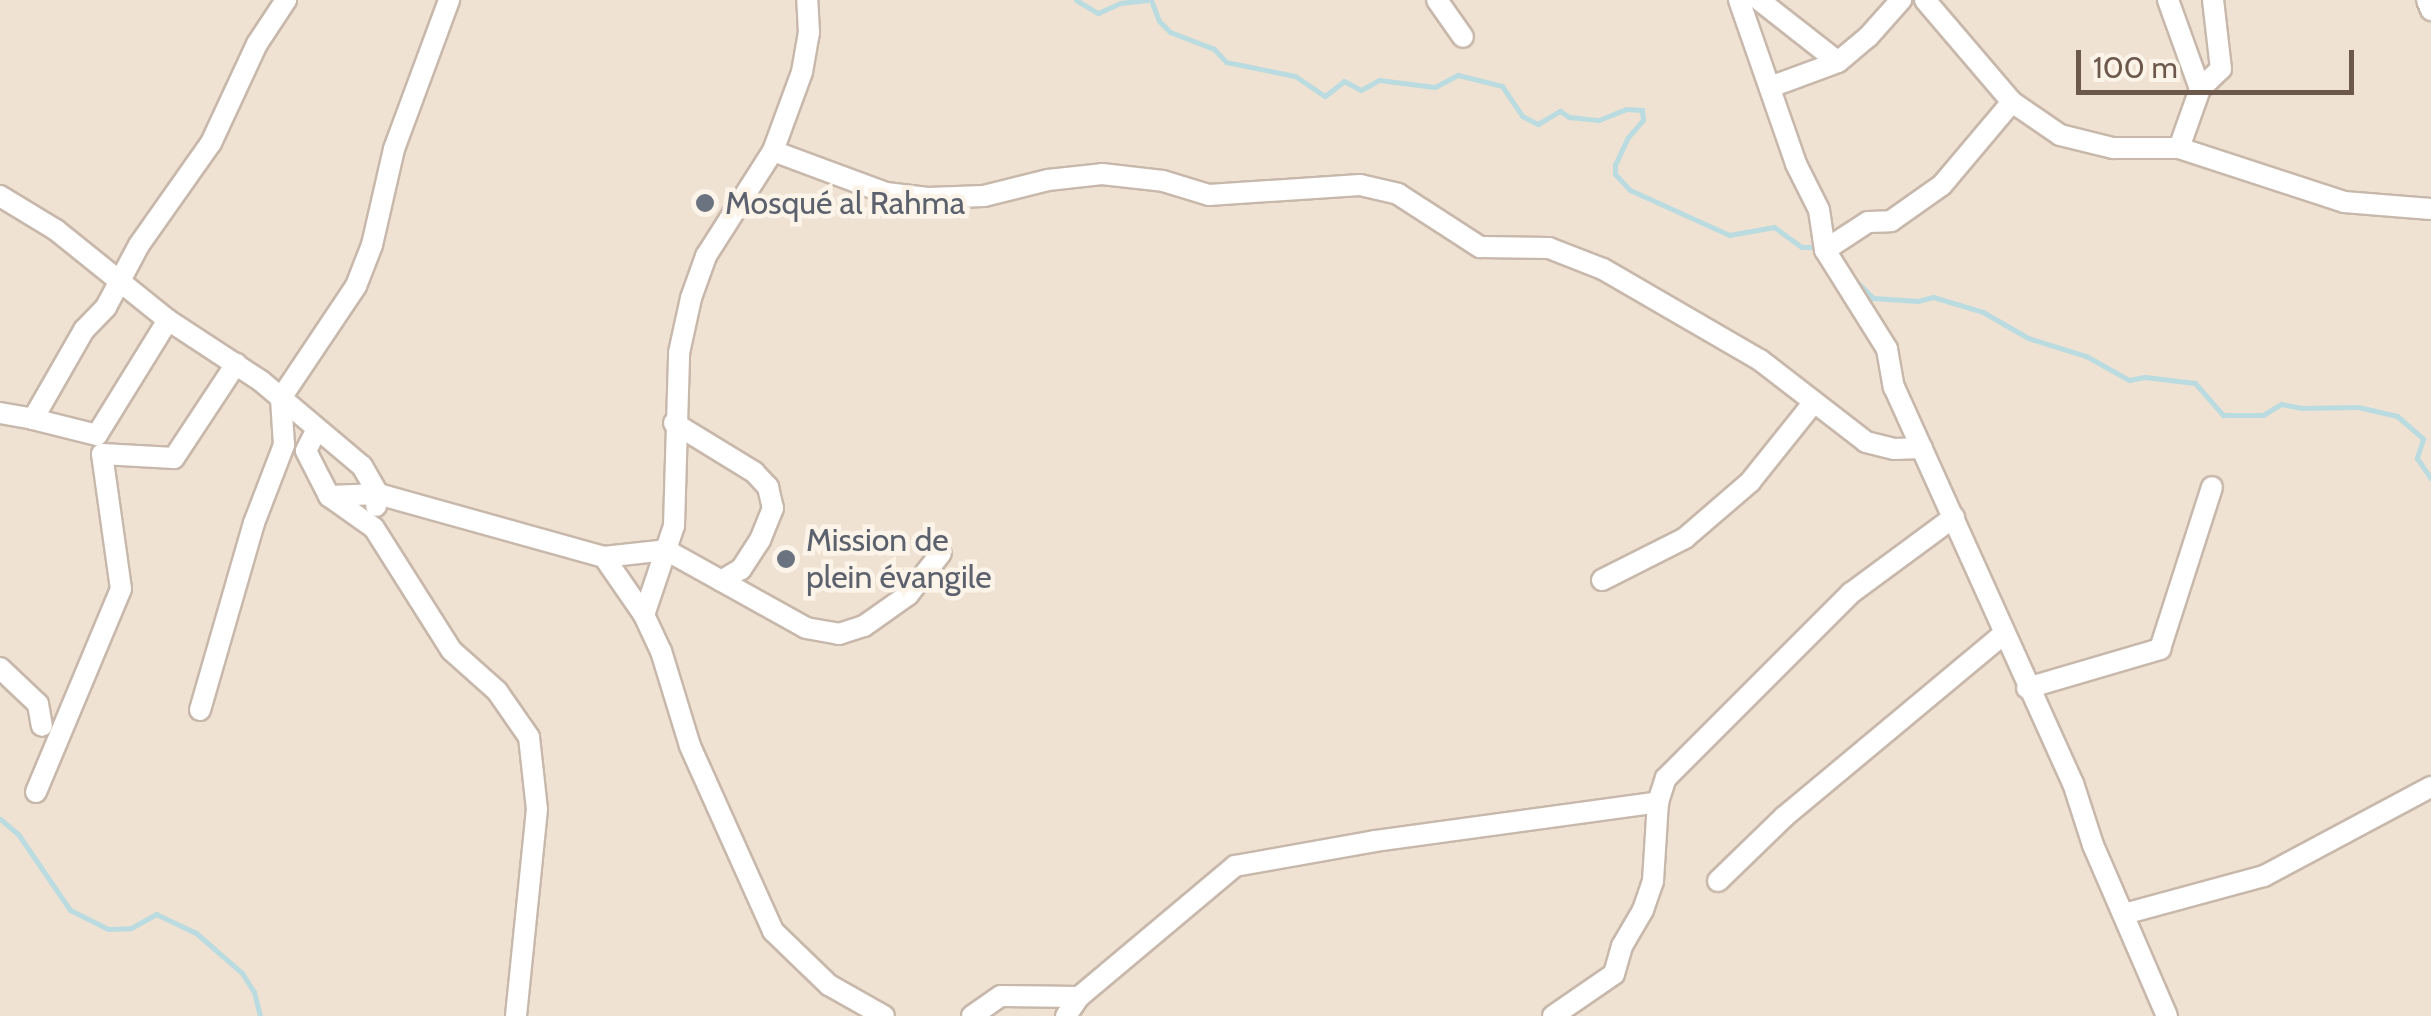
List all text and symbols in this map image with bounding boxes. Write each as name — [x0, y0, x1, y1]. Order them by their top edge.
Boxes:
scale bar — [2081, 30, 2358, 92]
text: 100 m — [2093, 49, 2178, 86]
place label: Mosqué al Rahma — [725, 184, 965, 222]
marker: Mosqué al Rahma — [694, 192, 716, 214]
place label: Mission de plein évangile — [806, 522, 992, 597]
marker: Mission de plein évangile — [775, 548, 797, 570]

